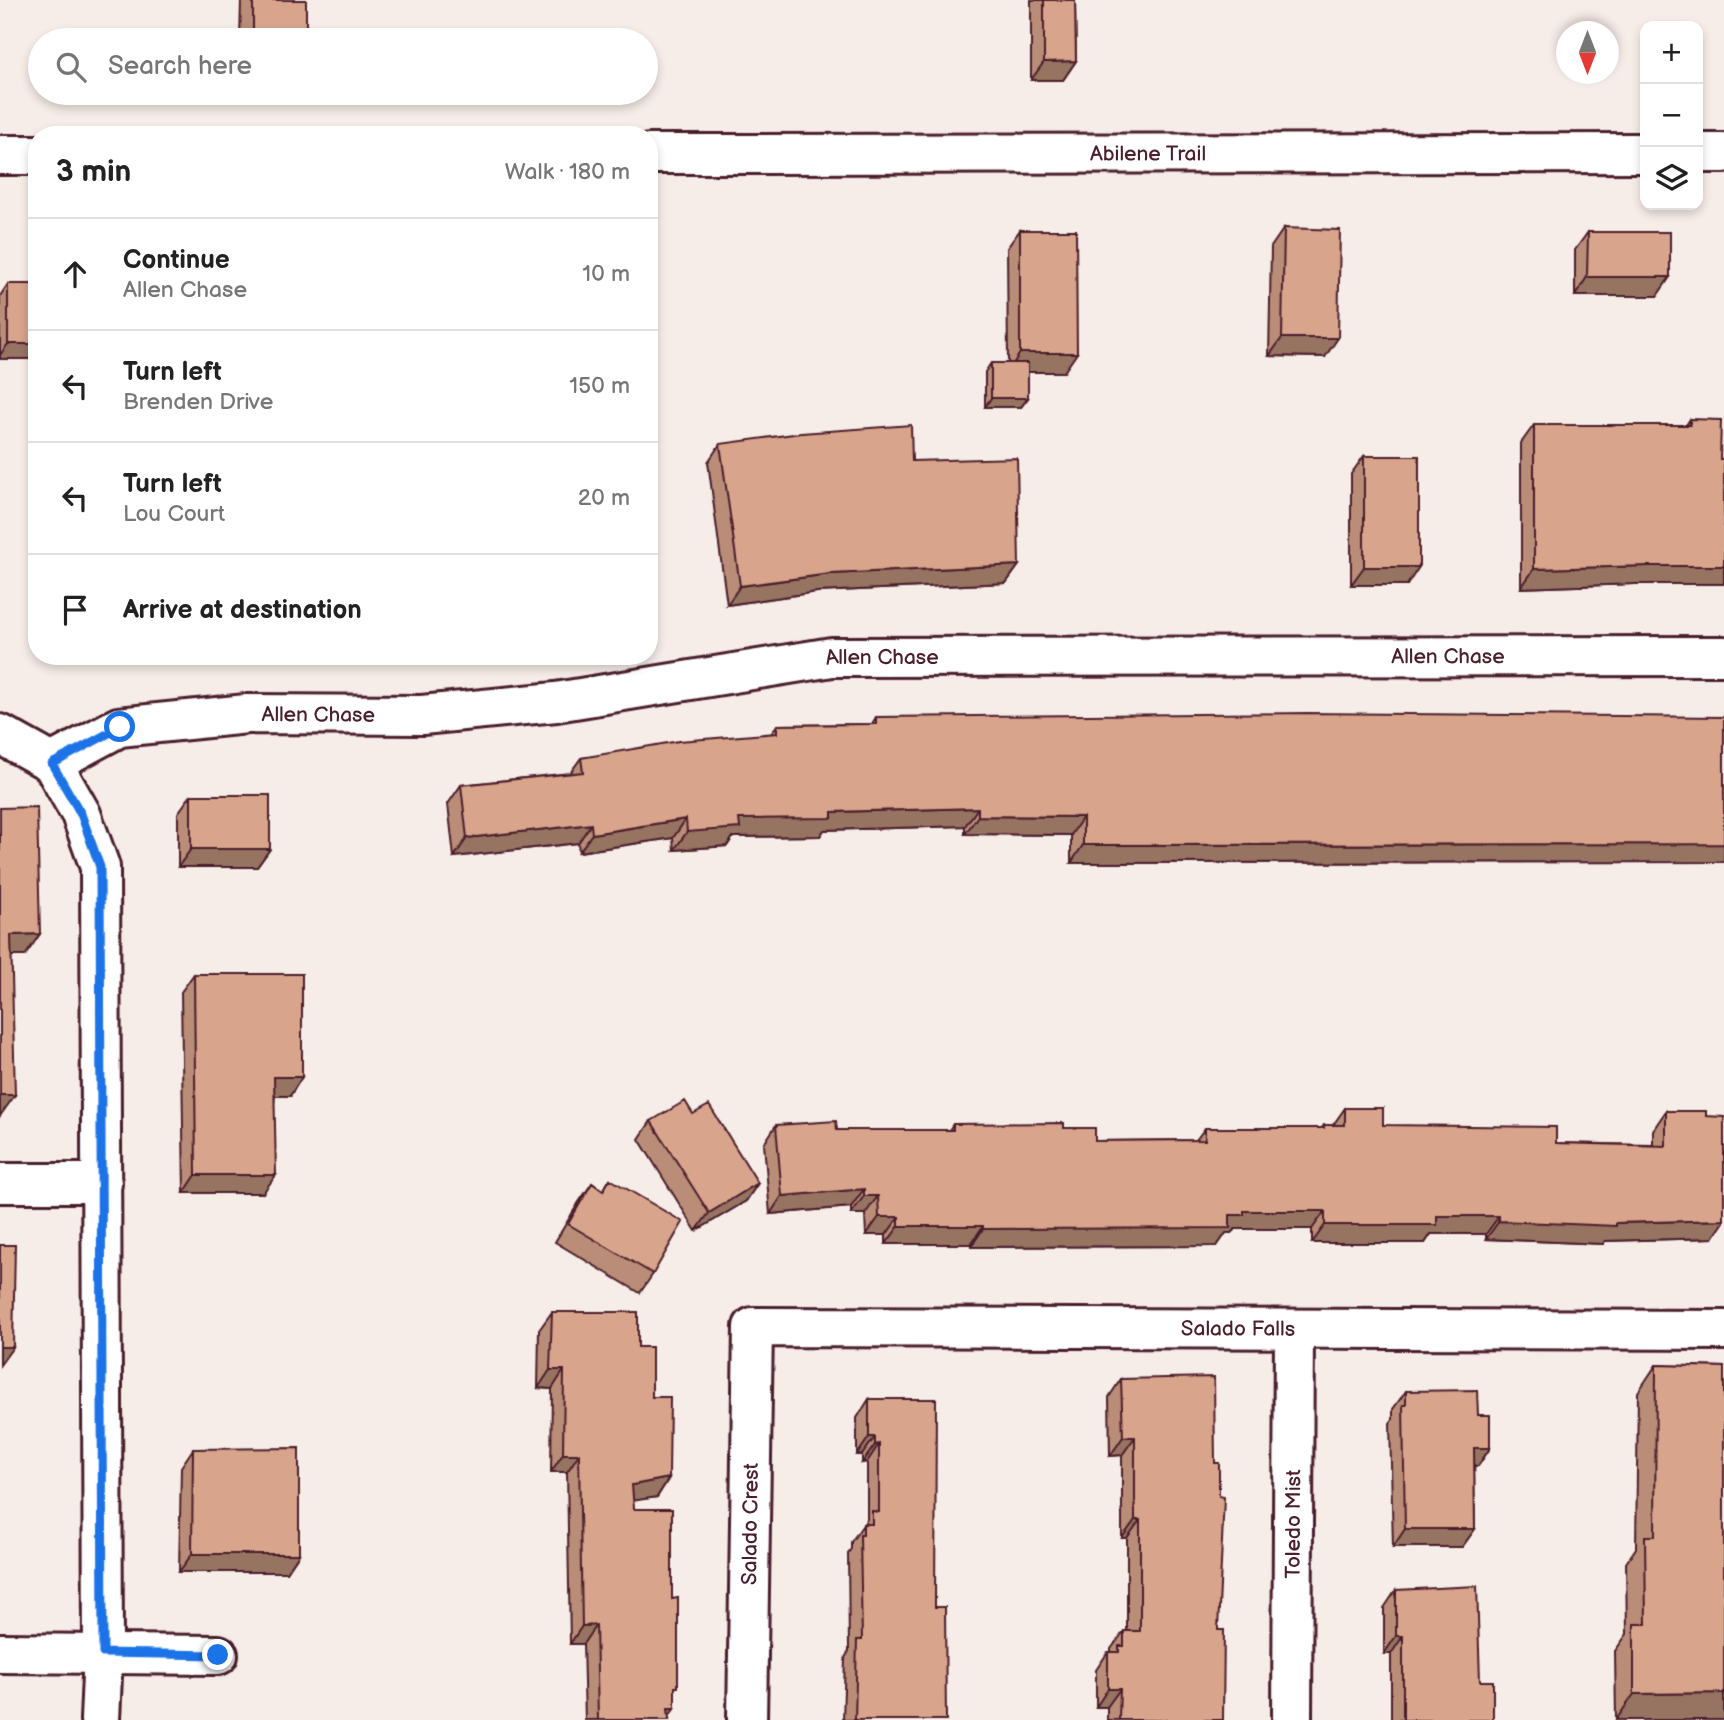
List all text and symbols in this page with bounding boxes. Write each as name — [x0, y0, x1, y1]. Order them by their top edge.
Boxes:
north arrow — [1556, 21, 1619, 84]
map controls — [1640, 21, 1703, 210]
button: + — [1640, 21, 1703, 84]
search box — [28, 28, 658, 105]
icon: search — [52, 48, 90, 86]
text: Search here — [108, 51, 252, 82]
button: − — [1640, 84, 1703, 147]
street label: Abilene Trail — [1090, 141, 1206, 166]
button: layers — [1640, 147, 1703, 210]
text: 3 min — [56, 154, 131, 190]
text: Walk · 180 m — [505, 158, 630, 186]
text: Continue — [123, 245, 230, 276]
icon: ahead — [56, 255, 94, 293]
text: 10 m — [582, 260, 630, 288]
text: Allen Chase — [123, 276, 247, 304]
text: Turn left — [123, 357, 222, 388]
icon: left — [56, 367, 94, 405]
text: 150 m — [569, 372, 630, 400]
text: Brenden Drive — [123, 388, 273, 416]
text: Turn left — [123, 469, 222, 500]
icon: left — [56, 479, 94, 517]
text: 20 m — [578, 484, 630, 512]
text: Lou Court — [123, 500, 225, 528]
icon: arrive — [56, 591, 94, 629]
text: Arrive at destination — [123, 595, 362, 626]
street label: Allen Chase — [823, 644, 939, 670]
street label: Allen Chase — [1391, 644, 1505, 669]
street label: Allen Chase — [262, 702, 375, 727]
route start — [104, 711, 135, 742]
street label: Salado Falls — [1181, 1316, 1295, 1341]
street label: Salado Crest — [737, 1462, 763, 1585]
street label: Toledo Mist — [1280, 1469, 1306, 1579]
route end — [202, 1639, 233, 1670]

